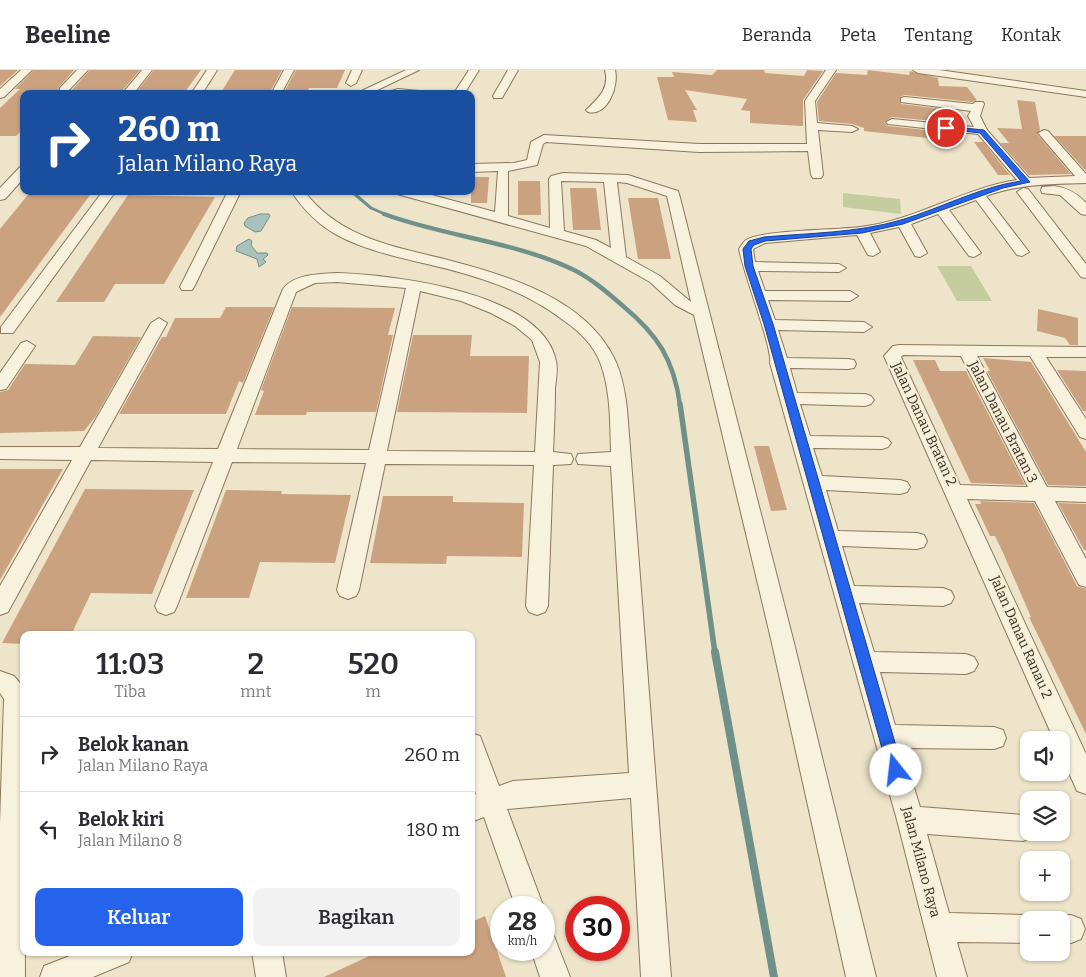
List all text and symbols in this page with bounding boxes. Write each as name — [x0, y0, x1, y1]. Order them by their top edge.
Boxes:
text: Beeline — [25, 21, 110, 49]
text: Beranda — [742, 24, 812, 46]
text: Peta — [840, 24, 876, 46]
text: Tentang — [904, 24, 973, 46]
text: Kontak — [1001, 24, 1061, 46]
pin — [925, 107, 967, 149]
text: 260 m — [118, 108, 220, 150]
icon: right — [35, 110, 100, 175]
icon: arrive — [932, 114, 960, 142]
text: Jalan Milano Raya — [118, 150, 297, 177]
street label: Jalan Danau Bratan 3 — [964, 357, 1041, 486]
street label: Jalan Danau Bratan 2 — [887, 359, 960, 489]
street label: Jalan Danau Ranau 2 — [986, 572, 1056, 701]
text: 11:03 — [96, 646, 164, 682]
text: 2 — [248, 646, 264, 682]
text: 520 — [347, 646, 399, 682]
text: Tiba — [114, 682, 146, 701]
text: mnt — [240, 682, 272, 701]
text: m — [366, 682, 381, 701]
map controls — [1020, 731, 1070, 961]
button: sound — [1020, 731, 1070, 781]
text: Belok kanan — [78, 733, 189, 756]
icon: right — [35, 740, 63, 768]
text: 260 m — [404, 743, 460, 766]
position arrow — [869, 743, 921, 795]
text: Jalan Milano Raya — [78, 756, 208, 775]
button: layers — [1020, 791, 1070, 841]
street label: Jalan Milano Raya — [898, 804, 944, 920]
text: Belok kiri — [78, 808, 164, 831]
icon: left — [35, 815, 63, 843]
text: 180 m — [407, 818, 460, 841]
text: Jalan Milano 8 — [78, 831, 183, 850]
button: + — [1020, 851, 1070, 901]
button: Keluar — [35, 888, 243, 946]
button: Bagikan — [253, 888, 460, 946]
speed limit sign: 30 — [565, 896, 630, 961]
text: 28 — [508, 907, 537, 937]
button: − — [1020, 911, 1070, 961]
text: km/h — [508, 934, 537, 948]

